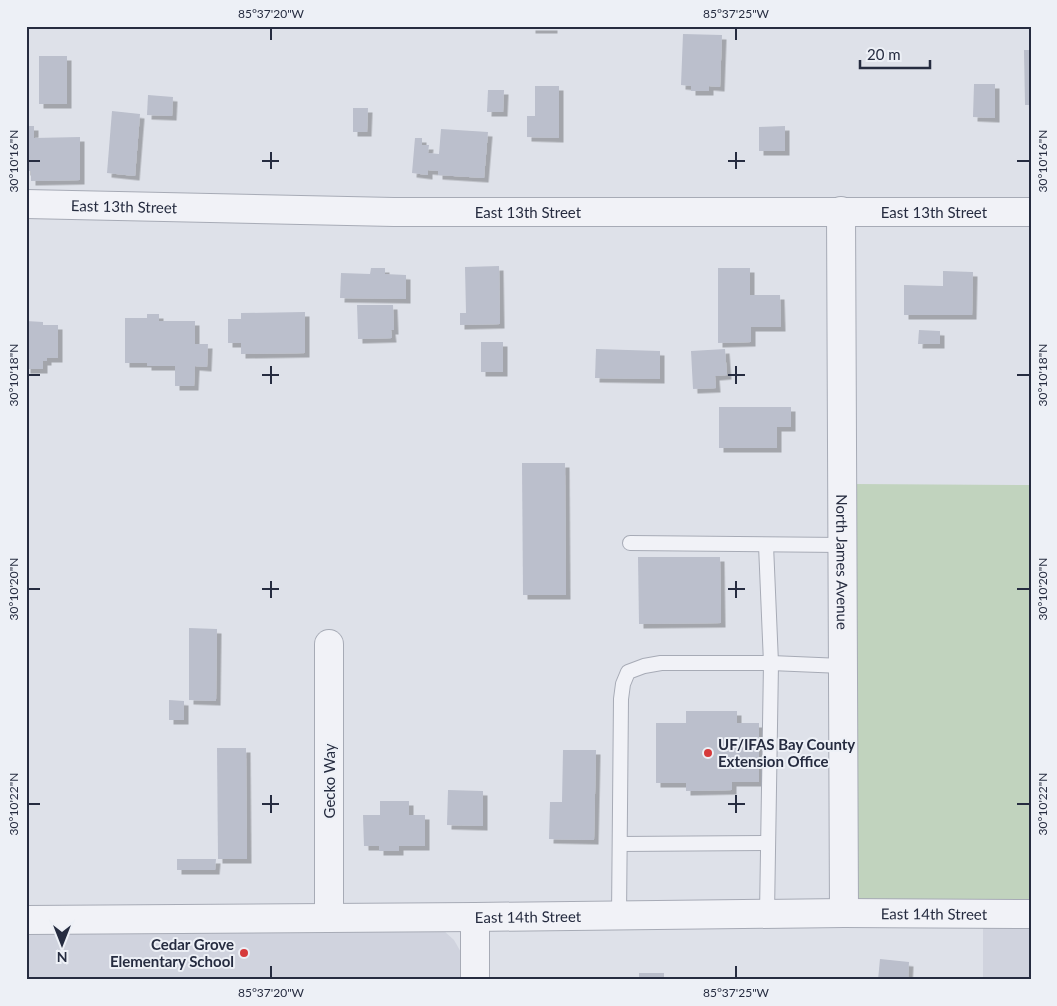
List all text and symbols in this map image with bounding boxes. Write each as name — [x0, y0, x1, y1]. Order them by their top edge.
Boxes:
text: 85°37'20"W — [238, 6, 305, 21]
text: 85°37'25"W — [703, 6, 770, 21]
scale bar — [860, 38, 930, 70]
text: 20 m — [867, 45, 901, 63]
text: 30°10'16"N — [6, 130, 21, 192]
text: 30°10'16"N — [1035, 130, 1050, 192]
street label: East 13th Street — [71, 196, 178, 216]
street label: East 13th Street — [475, 203, 582, 221]
street label: East 13th Street — [881, 203, 988, 221]
text: 30°10'18"N — [6, 344, 21, 406]
text: 30°10'18"N — [1035, 344, 1050, 406]
street label: North James Avenue — [833, 494, 852, 630]
text: 30°10'20"N — [6, 558, 21, 620]
text: 30°10'20"N — [1035, 558, 1050, 620]
place label: UF/IFAS Bay County Extension Office — [718, 735, 855, 770]
street label: Gecko Way — [320, 743, 338, 818]
marker: UF/IFAS Bay County Extension Office — [702, 747, 714, 759]
text: 30°10'22"N — [6, 773, 21, 835]
text: 30°10'22"N — [1035, 773, 1050, 835]
street label: East 14th Street — [881, 904, 988, 923]
street label: East 14th Street — [475, 907, 582, 926]
north arrow — [38, 918, 88, 968]
place label: Cedar Grove Elementary School — [110, 935, 234, 970]
marker: Cedar Grove Elementary School — [238, 947, 250, 959]
text: N — [57, 949, 67, 966]
text: 85°37'20"W — [238, 985, 305, 1000]
text: 85°37'25"W — [703, 985, 770, 1000]

